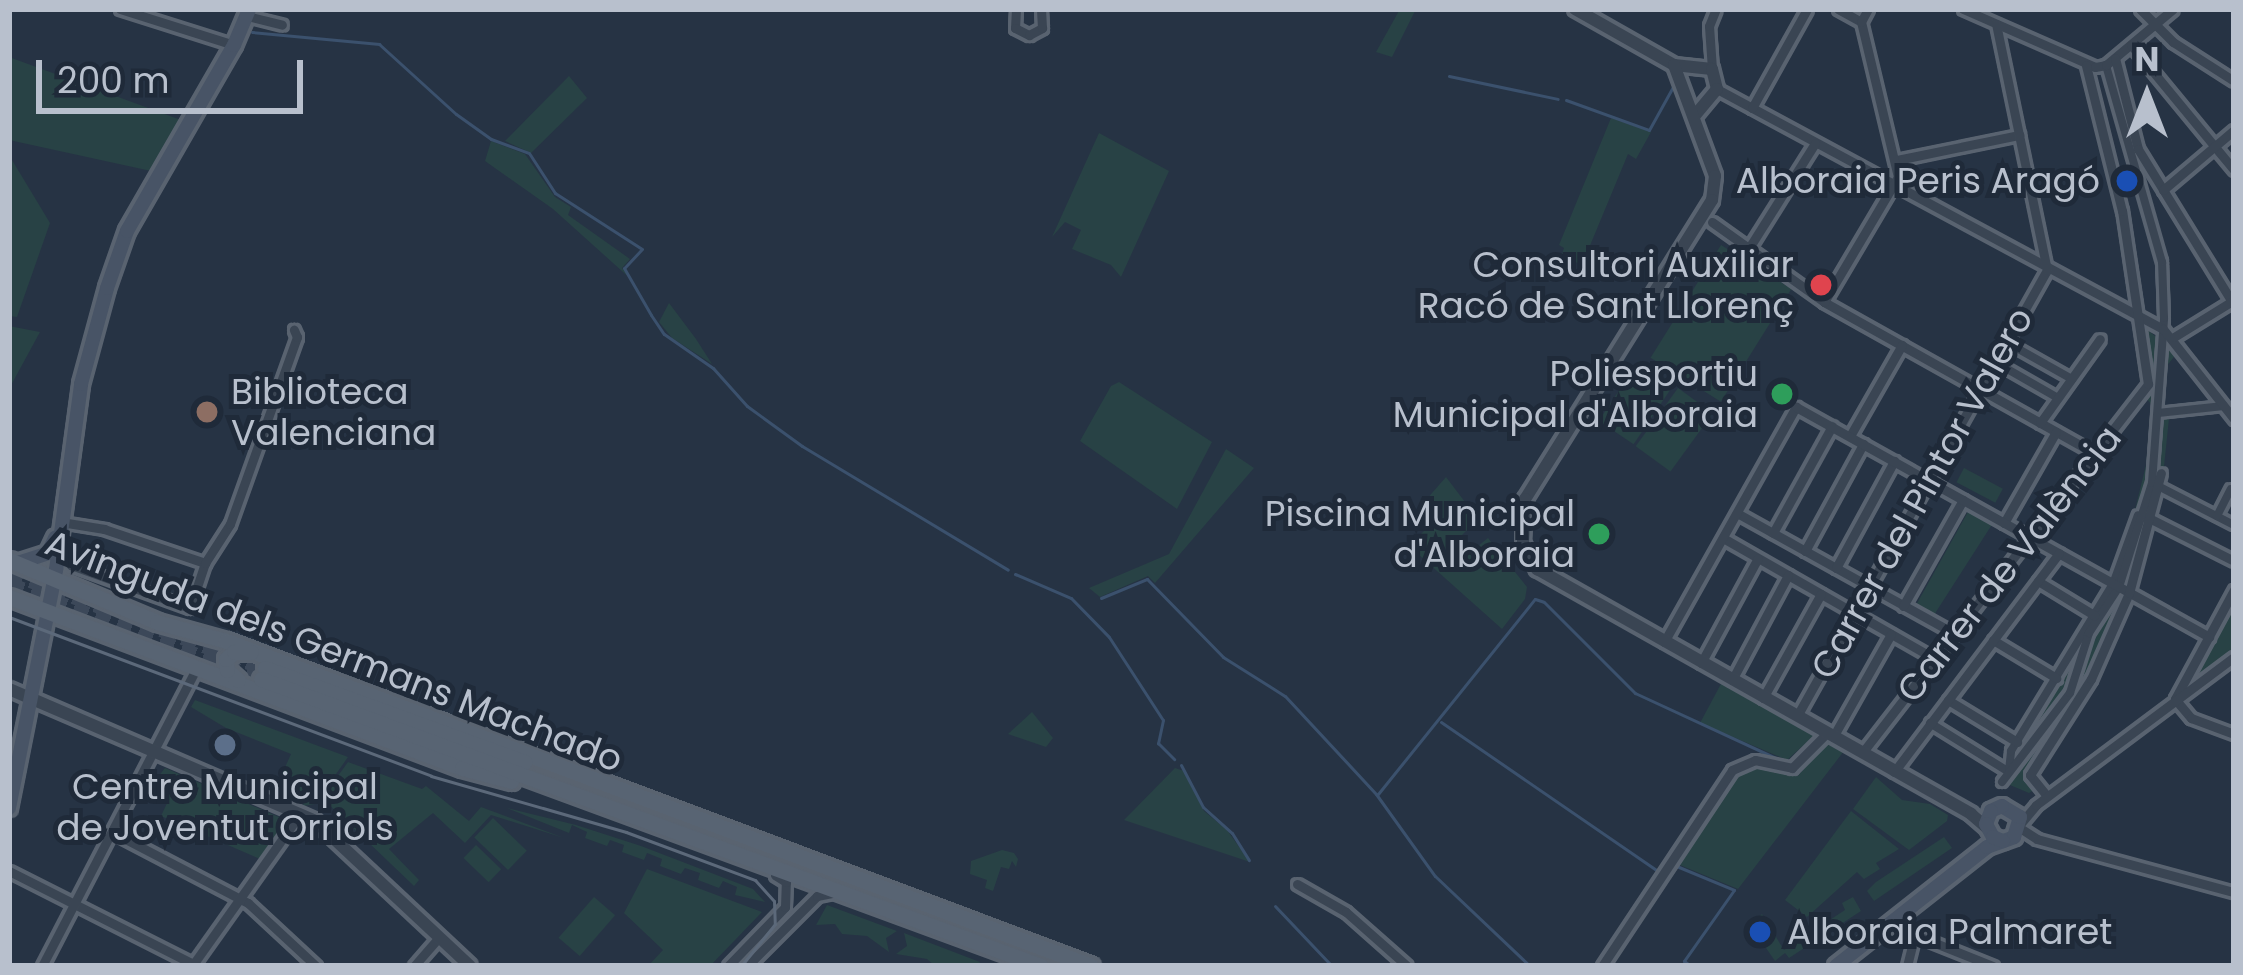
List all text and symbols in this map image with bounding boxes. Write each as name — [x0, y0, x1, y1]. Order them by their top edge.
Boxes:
scale bar — [42, 36, 309, 110]
north arrow — [2087, 36, 2207, 156]
text: N — [2135, 36, 2159, 83]
text: 200 m — [57, 55, 170, 106]
place label: Alboraia Peris Aragó — [1736, 159, 2100, 203]
marker: Alboraia Peris Aragó — [2111, 165, 2143, 197]
place label: Consultori Auxiliar Racó de Sant Llorenç — [1418, 242, 1794, 327]
marker: Consultori Auxiliar Racó de Sant Llorenç — [1805, 269, 1837, 301]
street label: Carrer del Pintor Valero — [1802, 300, 2042, 686]
place label: Poliesportiu Municipal d'Alboraia — [1393, 351, 1758, 436]
place label: Biblioteca Valenciana — [231, 369, 436, 454]
marker: Poliesportiu Municipal d'Alboraia — [1769, 381, 1795, 407]
marker: Biblioteca Valenciana — [194, 399, 220, 425]
street label: Carrer de València — [1888, 417, 2130, 711]
place label: Piscina Municipal d'Alboraia — [1265, 491, 1575, 576]
street label: Avinguda dels Germans Machado — [39, 521, 629, 781]
marker: Piscina Municipal d'Alboraia — [1586, 521, 1612, 547]
marker: Centre Municipal de Joventut Orriols — [212, 732, 238, 758]
place label: Centre Municipal de Joventut Orriols — [56, 764, 394, 849]
place label: Alboraia Palmaret — [1787, 910, 2112, 954]
marker: Alboraia Palmaret — [1744, 916, 1776, 948]

